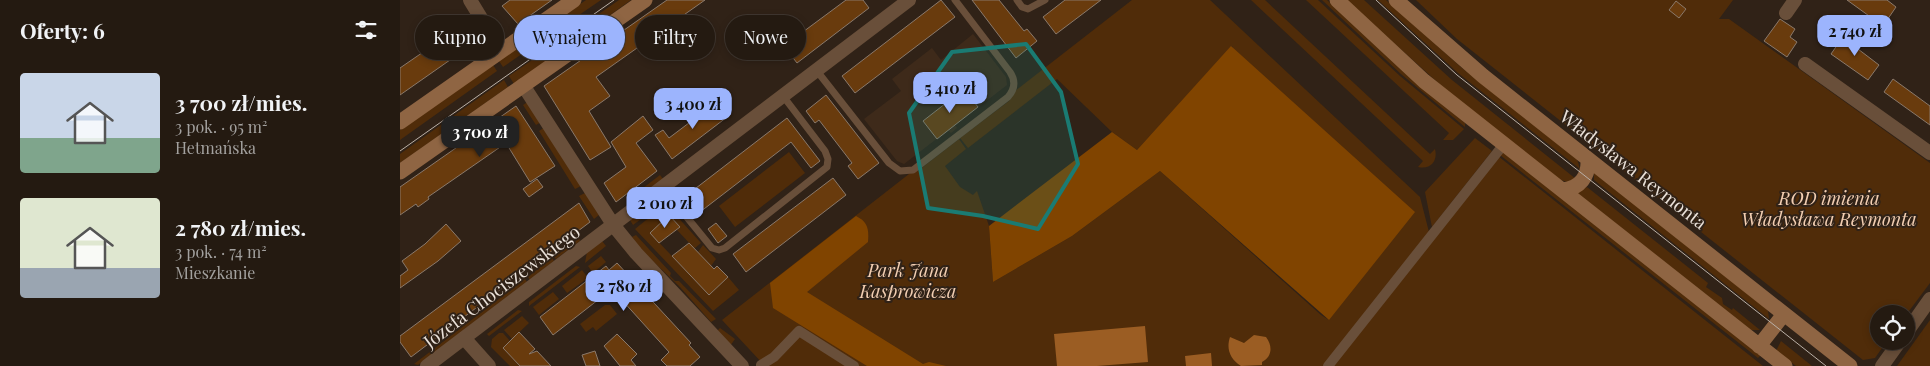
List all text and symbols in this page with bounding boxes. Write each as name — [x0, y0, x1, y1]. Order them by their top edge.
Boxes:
chip: Kupno — [415, 15, 504, 60]
chip: Wynajem — [514, 15, 625, 60]
chip: Filtry — [635, 15, 715, 60]
chip: Nowe — [725, 15, 806, 60]
pin: 2 740 zł — [1803, 15, 1907, 57]
text: Oferty: 6 — [20, 16, 105, 44]
icon: filters — [352, 16, 380, 44]
text: 2 740 zł — [1828, 20, 1882, 41]
pin: 5 410 zł — [898, 72, 1002, 114]
text: 5 410 zł — [924, 77, 976, 98]
text: 3 700 zł/mies. — [175, 88, 307, 116]
pin: 3 400 zł — [641, 88, 745, 130]
icon: home — [60, 93, 120, 153]
text: 3 400 zł — [665, 93, 721, 114]
street label: Władysława Reymonta — [1554, 104, 1712, 234]
text: 3 pok. · 95 m² — [175, 116, 267, 137]
pin: 3 700 zł — [428, 116, 532, 158]
text: 3 700 zł — [452, 121, 508, 142]
text: Hetmańska — [175, 137, 256, 158]
pin: 2 010 zł — [613, 186, 717, 229]
park label: ROD imienia Władysława Reymonta — [1741, 186, 1917, 231]
text: 2 010 zł — [638, 192, 693, 213]
text: 2 780 zł/mies. — [175, 213, 306, 241]
icon: home — [60, 218, 120, 278]
street label: Józefa Chociszewskiego — [417, 219, 585, 354]
text: 3 pok. · 74 m² — [175, 241, 267, 262]
park label: Park Jana Kasprowicza — [858, 258, 957, 303]
text: Mieszkanie — [175, 262, 255, 283]
pin: 2 780 zł — [572, 270, 676, 312]
text: 2 780 zł — [597, 275, 651, 296]
map controls — [1870, 305, 1915, 350]
button: locate — [1870, 305, 1915, 350]

